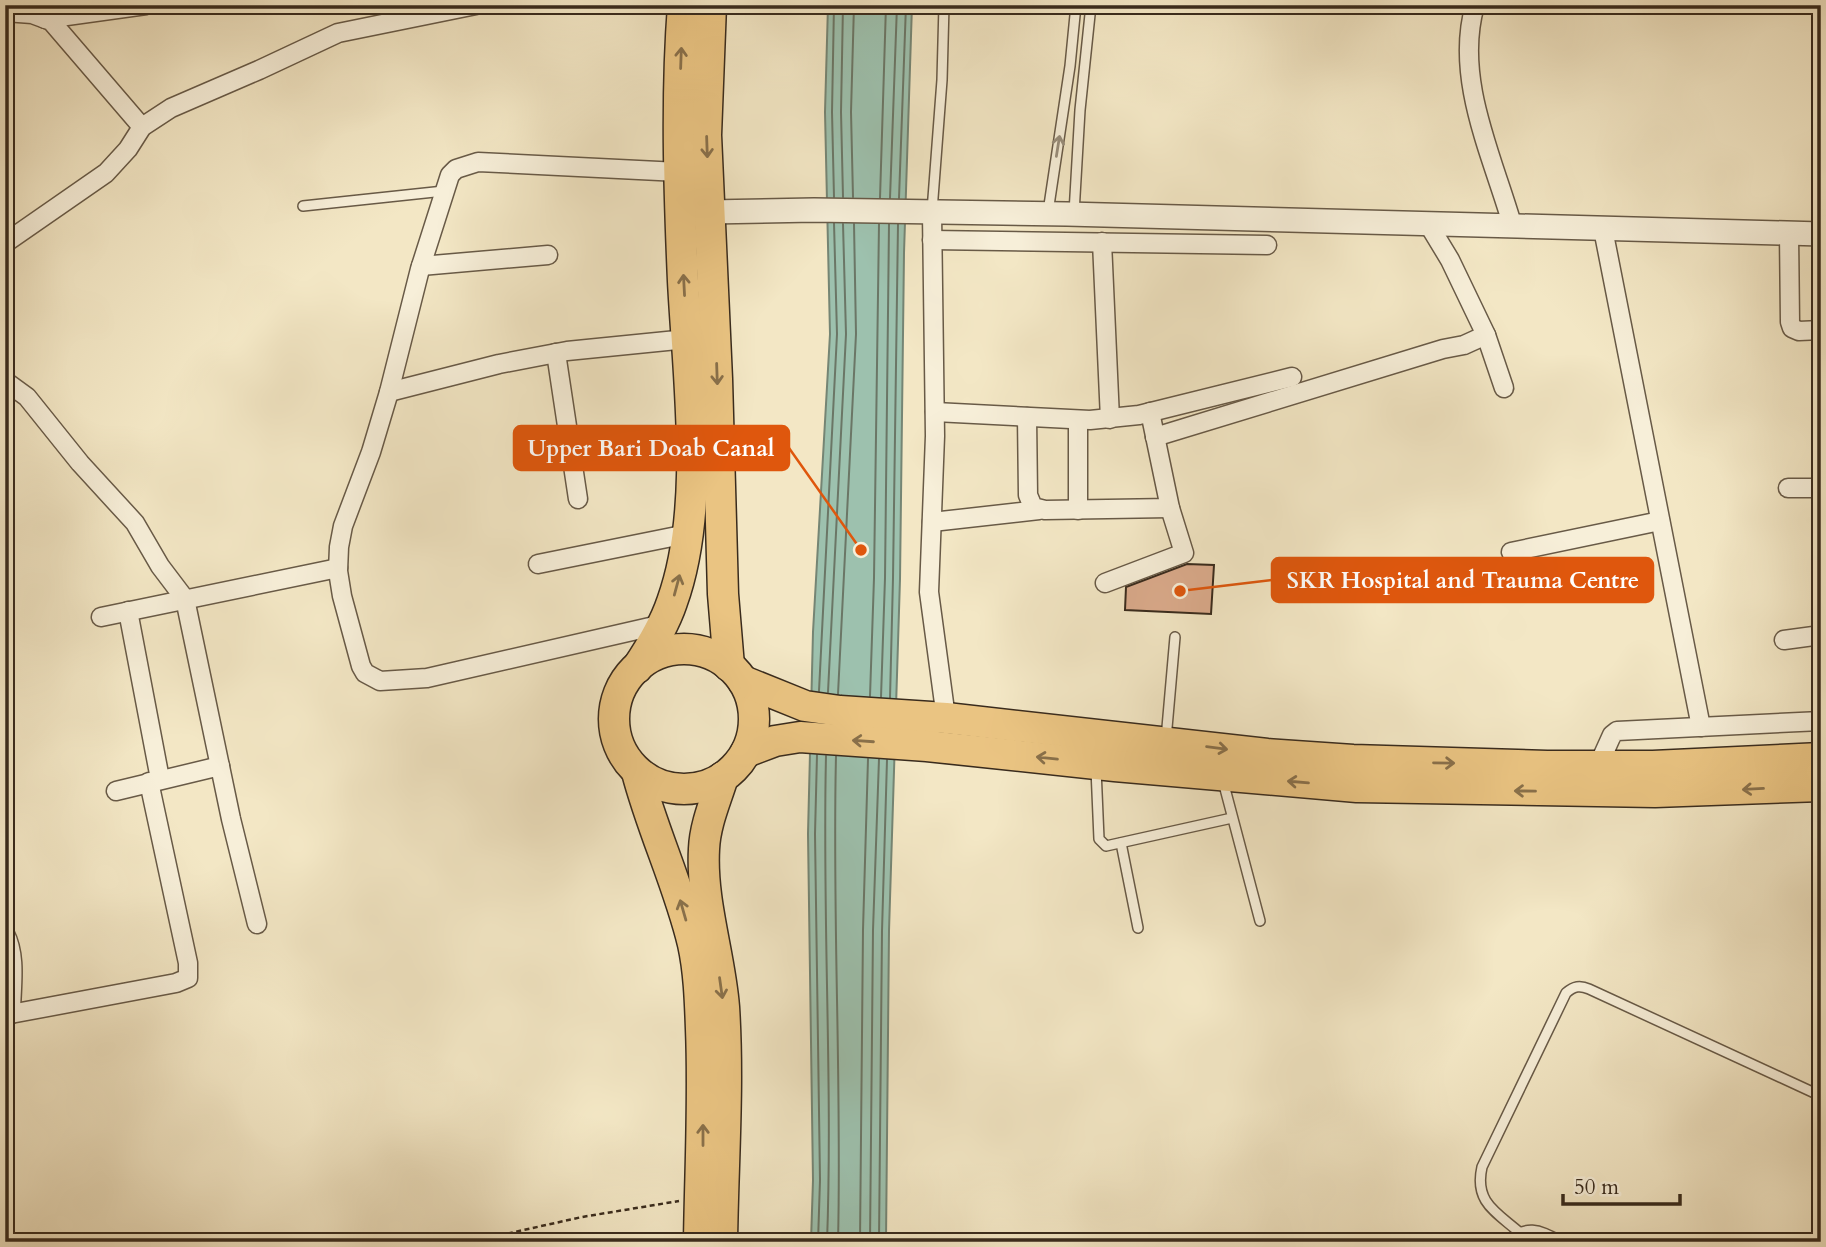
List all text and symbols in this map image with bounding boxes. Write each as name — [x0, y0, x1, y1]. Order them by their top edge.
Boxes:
one-way arrow — [674, 46, 687, 69]
one-way arrow — [700, 135, 713, 158]
one-way arrow — [1052, 135, 1065, 158]
one-way arrow — [677, 274, 690, 297]
one-way arrow — [710, 362, 723, 385]
callout: Upper Bari Doab Canal — [514, 426, 789, 470]
text: Upper Bari Doab Canal — [527, 433, 775, 464]
callout: SKR Hospital and Trauma Centre — [1272, 558, 1653, 602]
text: SKR Hospital and Trauma Centre — [1287, 565, 1639, 596]
one-way arrow — [672, 574, 685, 596]
one-way arrow — [853, 734, 875, 747]
one-way arrow — [1206, 741, 1228, 754]
one-way arrow — [1036, 752, 1059, 765]
one-way arrow — [1432, 756, 1455, 770]
one-way arrow — [1287, 775, 1310, 788]
one-way arrow — [1741, 783, 1764, 796]
one-way arrow — [1514, 784, 1537, 798]
one-way arrow — [675, 899, 688, 921]
one-way arrow — [715, 976, 728, 999]
one-way arrow — [696, 1124, 710, 1147]
scale bar — [1563, 1163, 1681, 1207]
text: 50 m — [1574, 1173, 1619, 1202]

